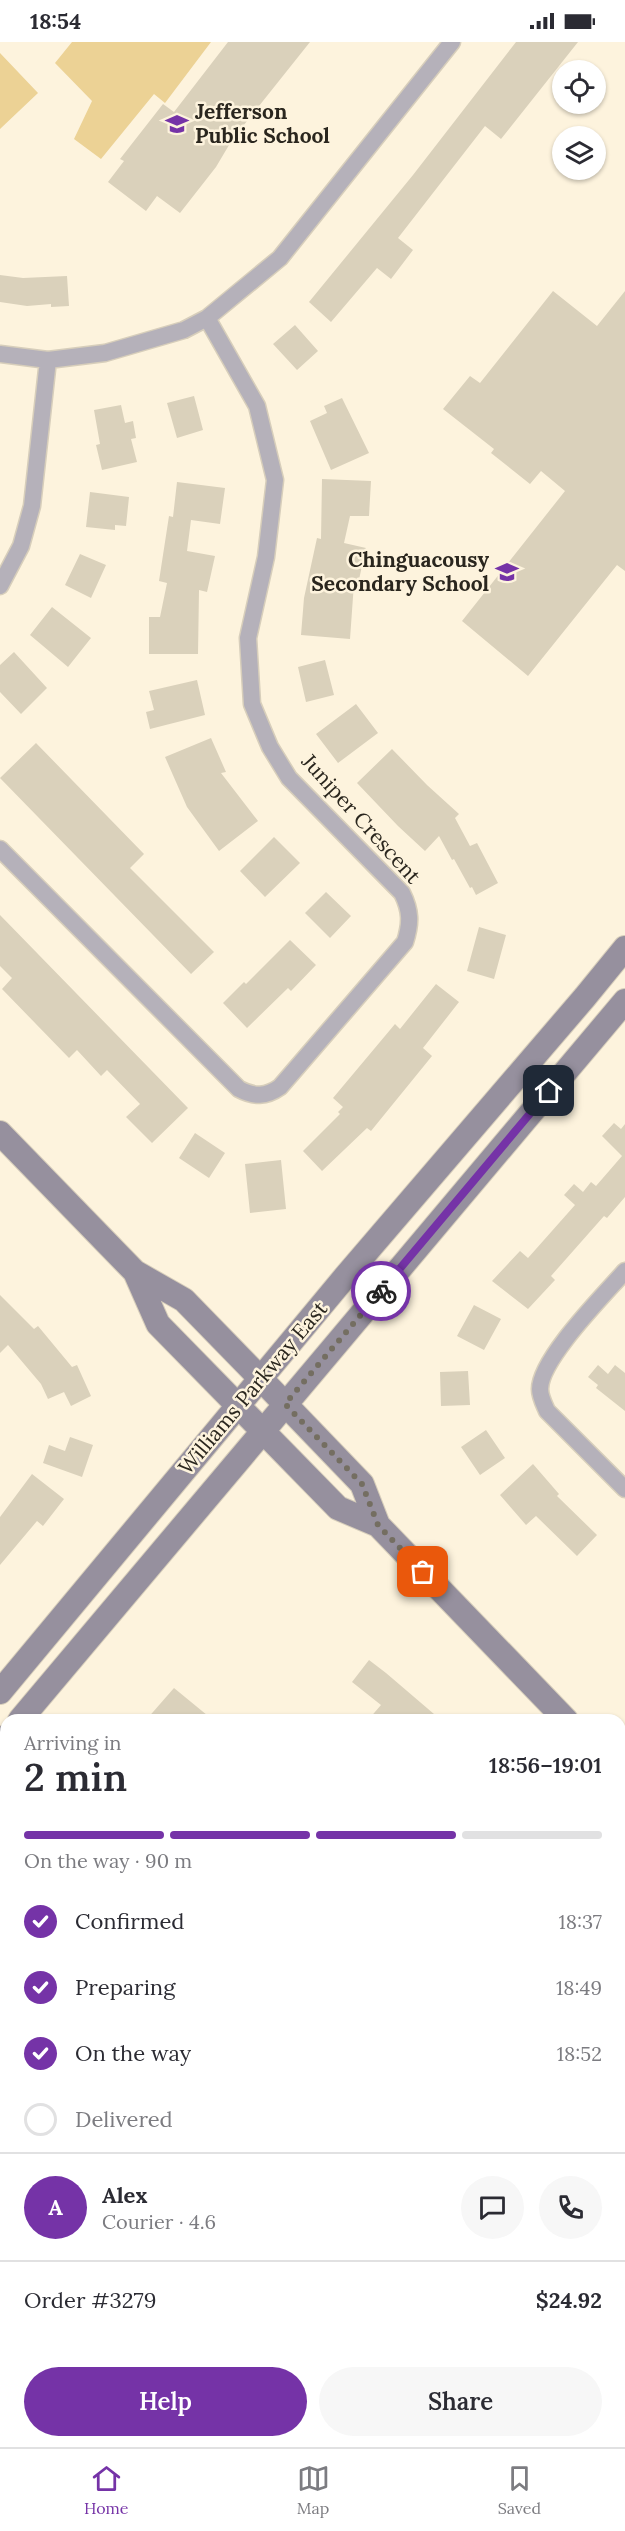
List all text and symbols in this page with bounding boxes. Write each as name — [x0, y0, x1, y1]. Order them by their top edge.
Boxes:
text: 18:54 — [30, 7, 81, 35]
map controls — [552, 60, 606, 180]
button: locate — [552, 60, 606, 114]
place label: Jefferson Public School — [195, 98, 330, 149]
school or university icon: Jefferson Public School — [164, 111, 190, 137]
button: layers — [552, 126, 606, 180]
place label: Chinguacousy Secondary School — [311, 546, 489, 597]
school or university icon: Chinguacousy Secondary School — [494, 559, 520, 585]
street label: Juniper Crescent — [295, 747, 427, 890]
pin — [523, 1065, 574, 1116]
icon: home — [532, 1074, 565, 1107]
courier — [351, 1261, 411, 1321]
icon: bike — [365, 1275, 398, 1308]
street label: Williams Parkway East — [172, 1295, 334, 1480]
pin — [397, 1546, 448, 1597]
icon: bag — [406, 1555, 439, 1588]
text: Arriving in — [24, 1730, 121, 1755]
text: 18:56–19:01 — [489, 1751, 602, 1779]
text: 2 min — [24, 1752, 127, 1802]
text: On the way · 90 m — [24, 1848, 192, 1873]
icon: check — [24, 1905, 57, 1938]
text: Confirmed — [75, 1907, 184, 1935]
text: 18:37 — [559, 1909, 602, 1934]
icon: check — [24, 1971, 57, 2004]
text: Preparing — [75, 1973, 175, 2001]
text: 18:49 — [556, 1975, 602, 2000]
icon: check — [24, 2037, 57, 2070]
text: On the way — [75, 2039, 191, 2067]
text: 18:52 — [557, 2041, 602, 2066]
text: Delivered — [75, 2105, 173, 2133]
button: chat — [461, 2176, 524, 2239]
button: phone — [539, 2176, 602, 2239]
text: Alex — [102, 2181, 147, 2209]
text: A — [48, 2193, 63, 2221]
text: Courier · 4.6 — [102, 2209, 216, 2234]
text: Order #3279 — [24, 2286, 156, 2314]
text: $24.92 — [536, 2286, 602, 2314]
button: Help — [24, 2367, 307, 2436]
button: Share — [319, 2367, 602, 2436]
tab: Home — [84, 2462, 129, 2518]
tab: Map — [297, 2462, 330, 2518]
tab: Saved — [498, 2462, 541, 2518]

